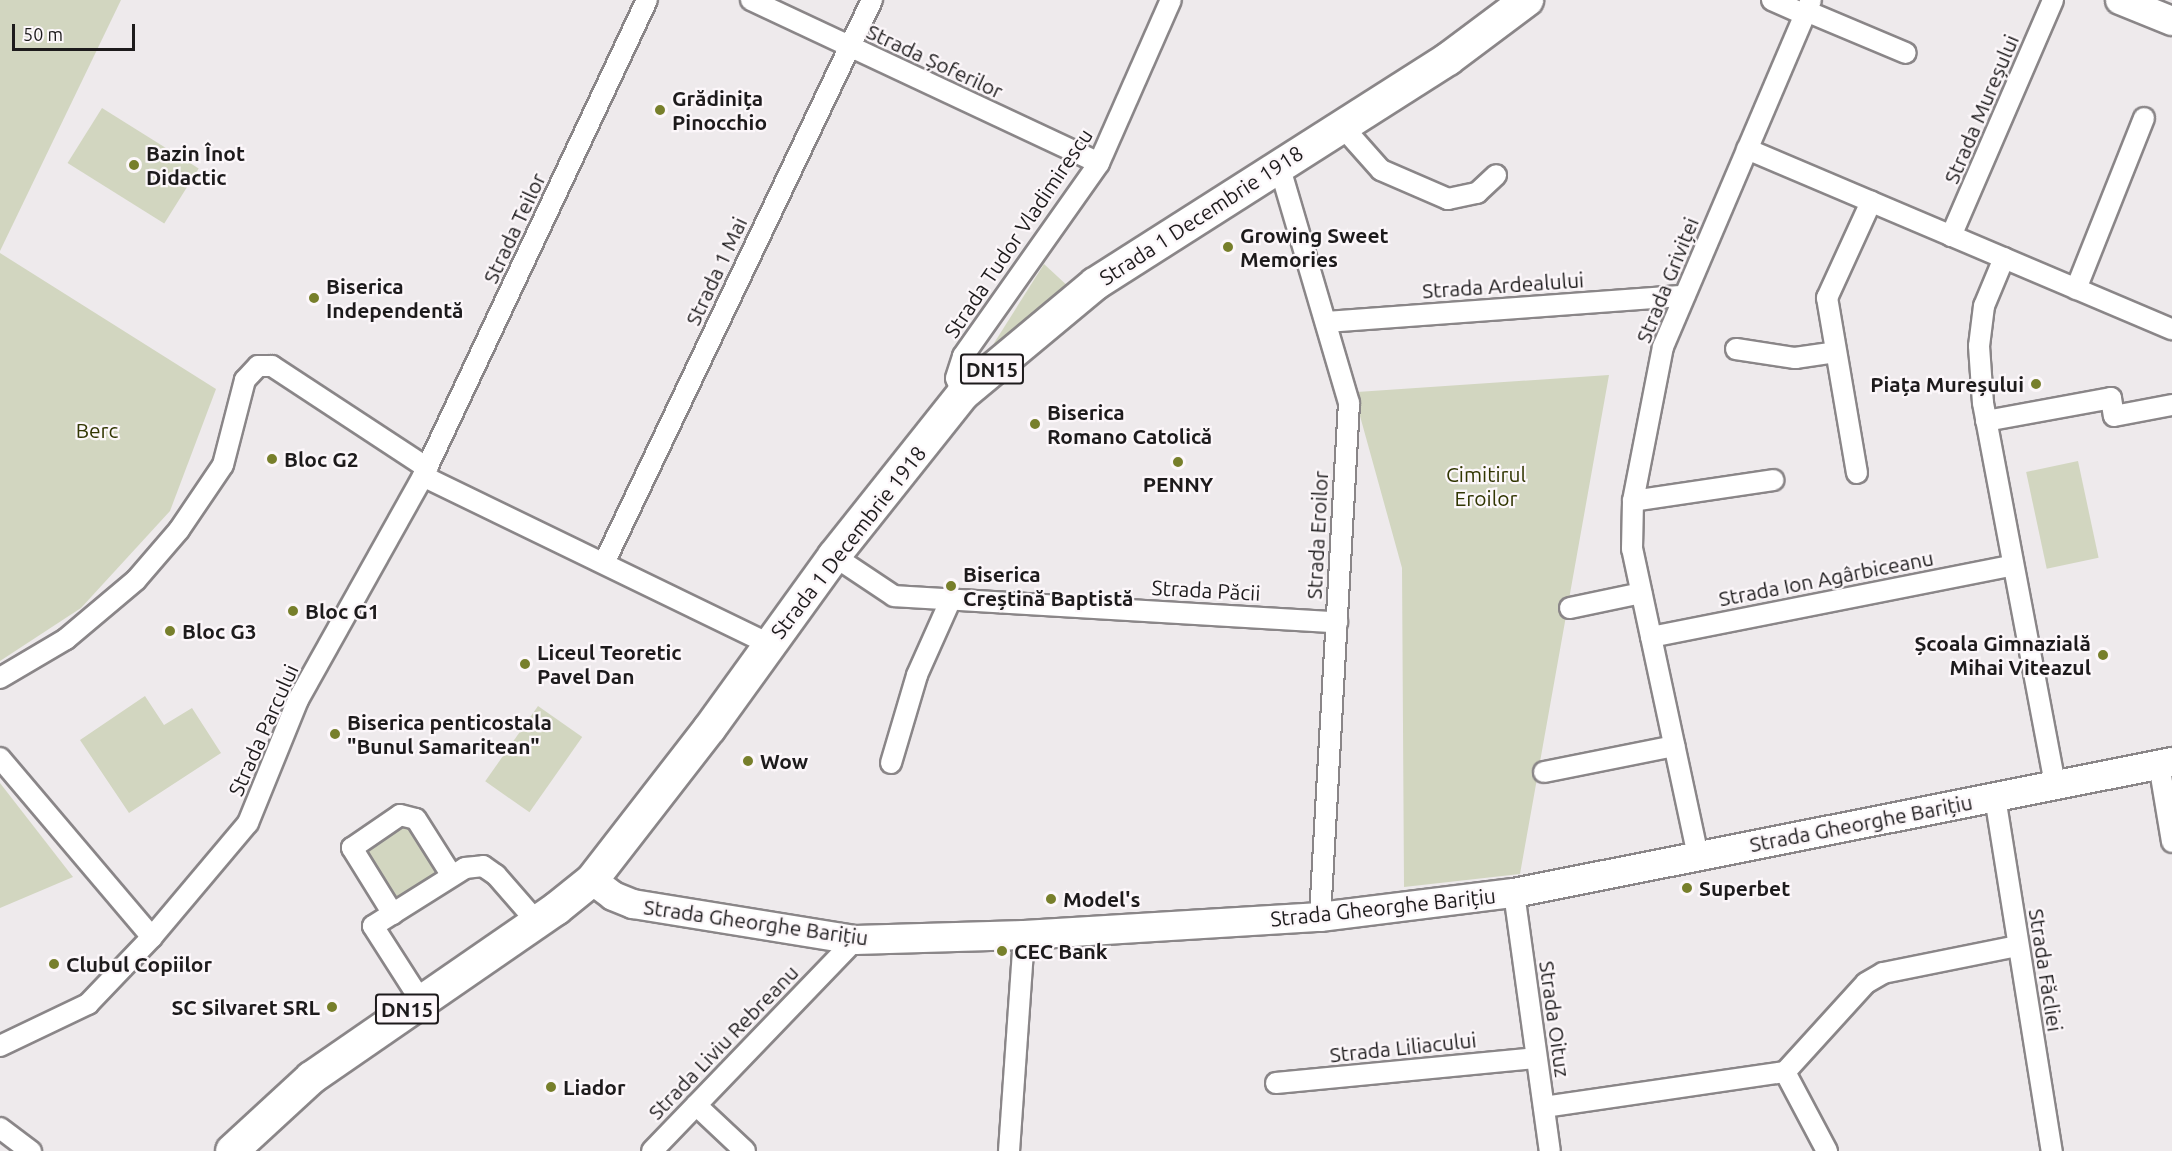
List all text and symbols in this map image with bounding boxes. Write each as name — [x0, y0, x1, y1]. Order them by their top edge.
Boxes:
scale bar — [15, 12, 138, 50]
street label: Strada Șoferilor — [863, 18, 1007, 104]
text: 50 m — [23, 24, 63, 44]
street label: Strada Mureșului — [1938, 31, 2024, 187]
place label: Grădinița Pinocchio — [672, 85, 767, 135]
marker: Grădinița Pinocchio — [653, 103, 667, 117]
street label: Strada Tudor Vladimirescu — [938, 124, 1098, 342]
place label: Bazin Înot Didactic — [146, 140, 245, 190]
street label: Strada 1 Decembrie 1918 — [1095, 140, 1307, 290]
marker: Bazin Înot Didactic — [127, 158, 141, 172]
street label: Strada Teilor — [477, 169, 551, 287]
street label: Strada 1 Mai — [680, 213, 752, 329]
street label: Strada Griviței — [1630, 214, 1704, 346]
place label: Growing Sweet Memories — [1240, 222, 1389, 272]
marker: Growing Sweet Memories — [1221, 240, 1235, 254]
street label: Strada Ardealului — [1421, 267, 1585, 303]
place label: Biserica Independentă — [326, 273, 463, 323]
marker: Biserica Independentă — [307, 291, 321, 305]
road number: DN15 — [959, 352, 1025, 386]
place label: Piața Mureșului — [1870, 371, 2024, 397]
marker: Piața Mureșului — [2029, 377, 2043, 391]
place label: Biserica Romano Catolică — [1047, 399, 1212, 449]
park label: Berc — [76, 417, 118, 443]
marker: Biserica Romano Catolică — [1028, 417, 1042, 431]
street label: Strada 1 Decembrie 1918 — [765, 441, 931, 643]
place label: Bloc G2 — [284, 446, 359, 472]
marker: Bloc G2 — [265, 452, 279, 466]
marker: PENNY — [1171, 455, 1185, 469]
park label: Cimitirul Eroilor — [1446, 461, 1526, 511]
street label: Strada Eroilor — [1301, 470, 1333, 600]
place label: PENNY — [1143, 471, 1213, 497]
street label: Strada Ion Agârbiceanu — [1716, 545, 1936, 611]
place label: Biserica Creștină Baptistă — [963, 561, 1133, 611]
street label: Strada Păcii — [1151, 575, 1261, 605]
marker: Biserica Creștină Baptistă — [944, 579, 958, 593]
place label: Bloc G1 — [305, 598, 380, 624]
marker: Bloc G1 — [286, 604, 300, 618]
place label: Bloc G3 — [182, 618, 257, 644]
marker: Bloc G3 — [163, 624, 177, 638]
place label: Școala Gimnazială Mihai Viteazul — [1914, 630, 2091, 680]
place label: Liceul Teoretic Pavel Dan — [537, 639, 682, 689]
marker: Școala Gimnazială Mihai Viteazul — [2096, 648, 2110, 662]
marker: Liceul Teoretic Pavel Dan — [518, 657, 532, 671]
street label: Strada Parcului — [223, 660, 303, 800]
place label: Biserica penticostala "Bunul Samaritean" — [347, 709, 552, 759]
marker: Biserica penticostala "Bunul Samaritean" — [328, 727, 342, 741]
place label: Wow — [760, 748, 808, 774]
marker: Wow — [741, 754, 755, 768]
street label: Strada Gheorghe Barițiu — [1747, 789, 1975, 857]
place label: Superbet — [1699, 875, 1790, 901]
marker: Superbet — [1680, 881, 1694, 895]
street label: Strada Gheorghe Barițiu — [1269, 883, 1497, 931]
place label: Model's — [1063, 886, 1140, 912]
marker: Model's — [1044, 892, 1058, 906]
street label: Strada Gheorghe Barițiu — [642, 894, 870, 950]
street label: Strada Făcliei — [2024, 907, 2068, 1033]
place label: CEC Bank — [1014, 938, 1108, 964]
marker: CEC Bank — [995, 944, 1009, 958]
place label: Clubul Copiilor — [66, 951, 212, 977]
marker: Clubul Copiilor — [47, 957, 61, 971]
street label: Strada Oituz — [1534, 959, 1576, 1079]
street label: Strada Liviu Rebreanu — [643, 960, 803, 1124]
road number: DN15 — [374, 992, 440, 1026]
place label: SC Silvaret SRL — [171, 994, 320, 1020]
marker: SC Silvaret SRL — [325, 1000, 339, 1014]
street label: Strada Liliacului — [1328, 1027, 1478, 1067]
place label: Liador — [563, 1074, 626, 1100]
marker: Liador — [544, 1080, 558, 1094]

